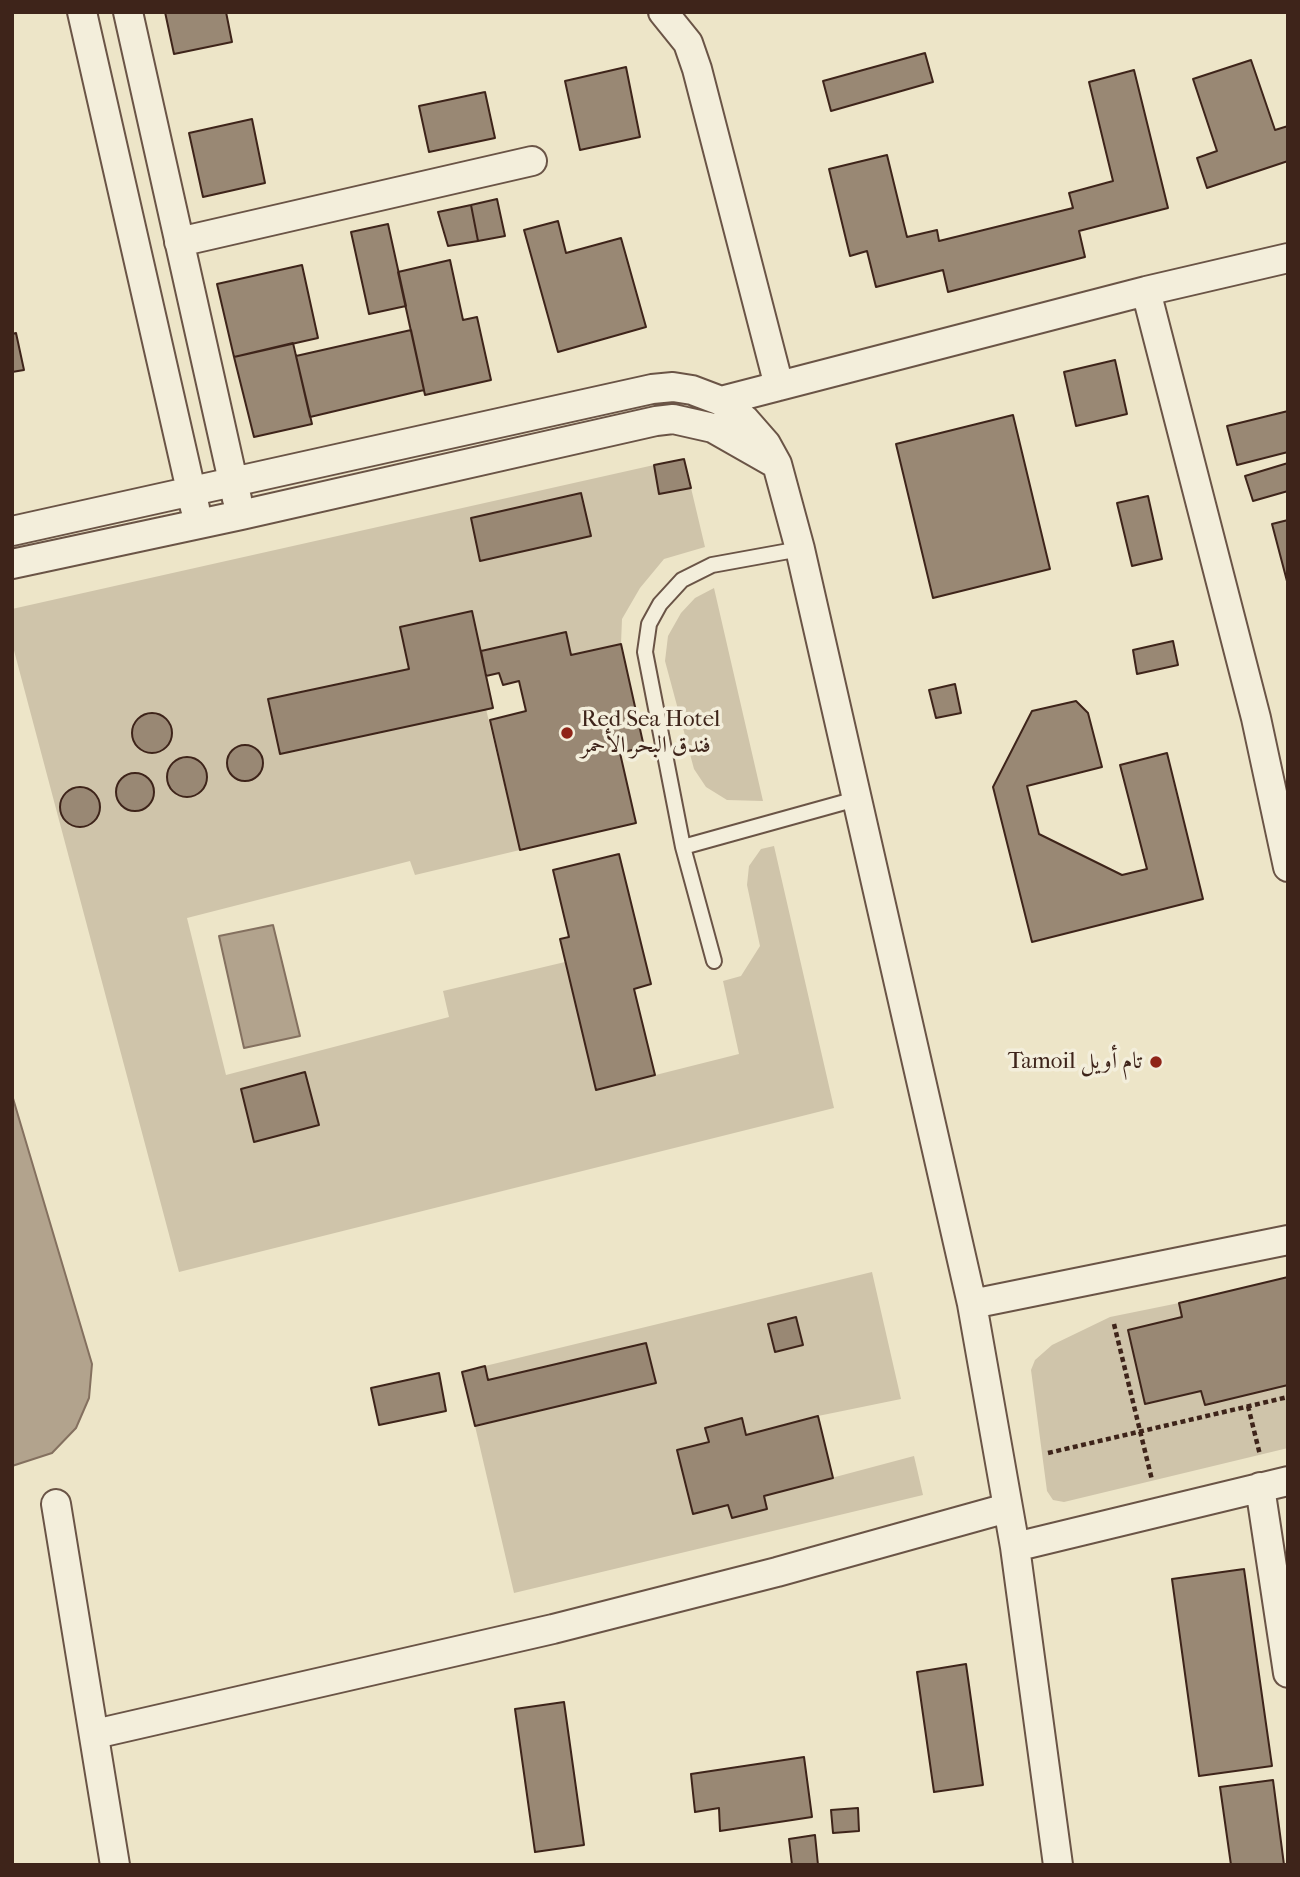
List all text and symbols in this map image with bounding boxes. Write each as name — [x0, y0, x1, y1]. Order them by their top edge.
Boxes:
place label: Red Sea Hotel فندق البحر الأحمر — [581, 706, 720, 760]
marker: Red Sea Hotel فندق البحر الأحمر — [559, 725, 575, 741]
place label: Tamoil تام أويل — [1008, 1048, 1142, 1076]
marker: Tamoil تام أويل — [1148, 1054, 1164, 1070]

